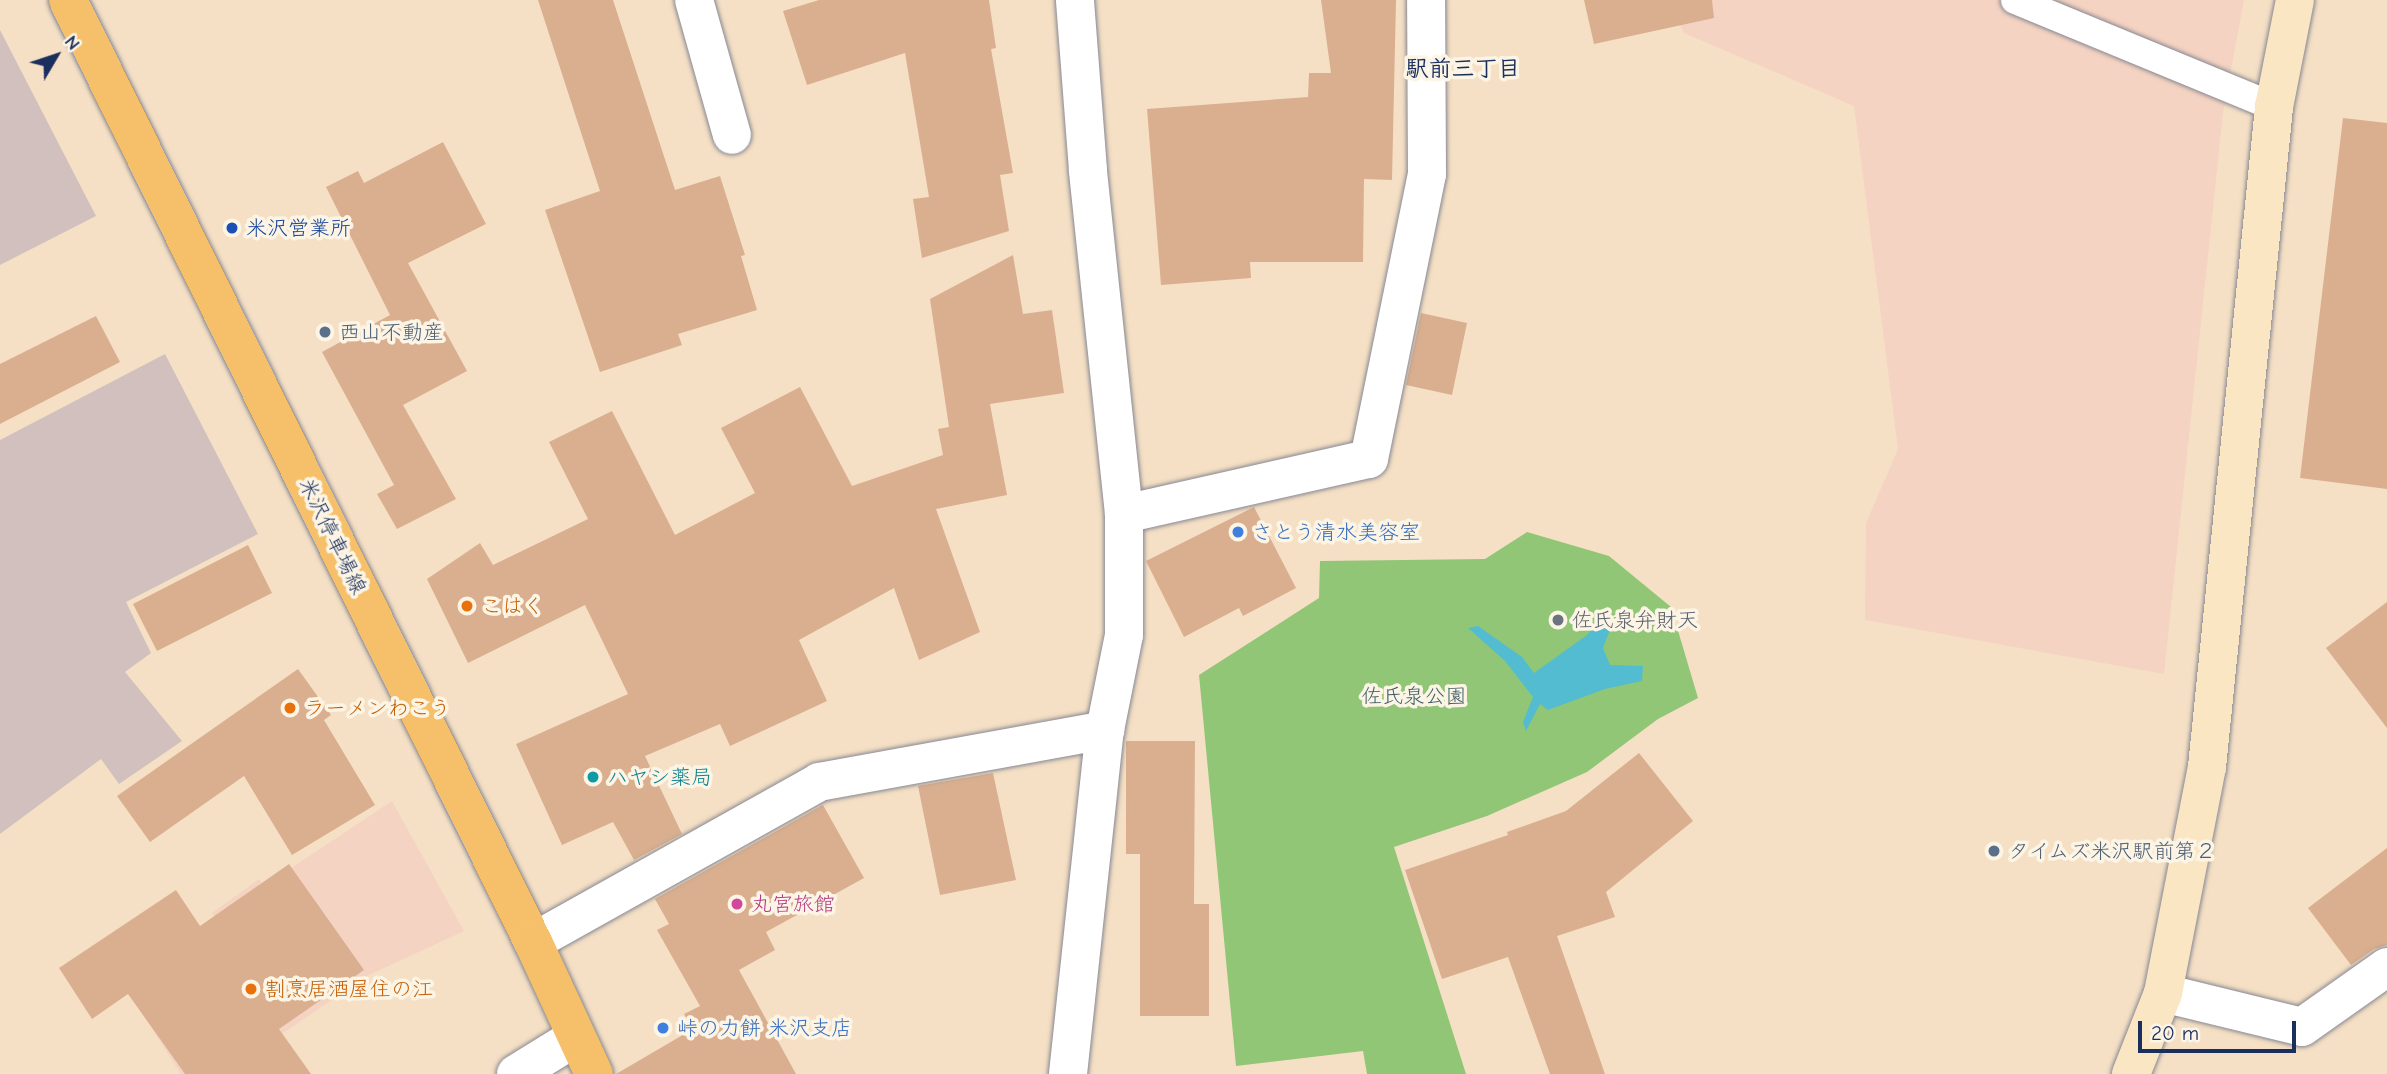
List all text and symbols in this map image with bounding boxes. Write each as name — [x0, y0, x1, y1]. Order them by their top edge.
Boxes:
north arrow — [21, 21, 91, 91]
text: N — [60, 31, 85, 55]
district label: 駅前三丁目 — [1406, 55, 1520, 83]
place label: 米沢営業所 — [246, 215, 351, 241]
marker: 米沢営業所 — [224, 220, 240, 236]
place label: 西山不動産 — [339, 319, 444, 345]
marker: 西山不動産 — [317, 324, 333, 340]
street label: 米沢停車場線 — [294, 474, 372, 598]
place label: さとう清水美容室 — [1252, 519, 1420, 545]
marker: さとう清水美容室 — [1230, 524, 1246, 540]
place label: こはく — [481, 593, 544, 619]
marker: こはく — [459, 598, 475, 614]
place label: 佐氏泉弁財天 — [1572, 607, 1698, 633]
marker: 佐氏泉弁財天 — [1550, 612, 1566, 628]
park label: 佐氏泉公園 — [1362, 683, 1466, 709]
place label: ラーメンわこう — [304, 695, 451, 721]
marker: ラーメンわこう — [282, 700, 298, 716]
place label: ハヤシ薬局 — [607, 764, 712, 790]
marker: ハヤシ薬局 — [585, 769, 601, 785]
place label: タイムズ米沢駅前第２ — [2008, 838, 2218, 864]
marker: タイムズ米沢駅前第２ — [1986, 843, 2002, 859]
place label: 丸宮旅館 — [751, 891, 835, 917]
marker: 丸宮旅館 — [729, 896, 745, 912]
place label: 割烹居酒屋住の江 — [265, 976, 433, 1002]
marker: 割烹居酒屋住の江 — [243, 981, 259, 997]
scale bar — [2142, 1007, 2300, 1052]
place label: 峠の力餅 米沢支店 — [677, 1015, 852, 1041]
marker: 峠の力餅 米沢支店 — [655, 1020, 671, 1036]
text: 20 m — [2151, 1021, 2199, 1045]

